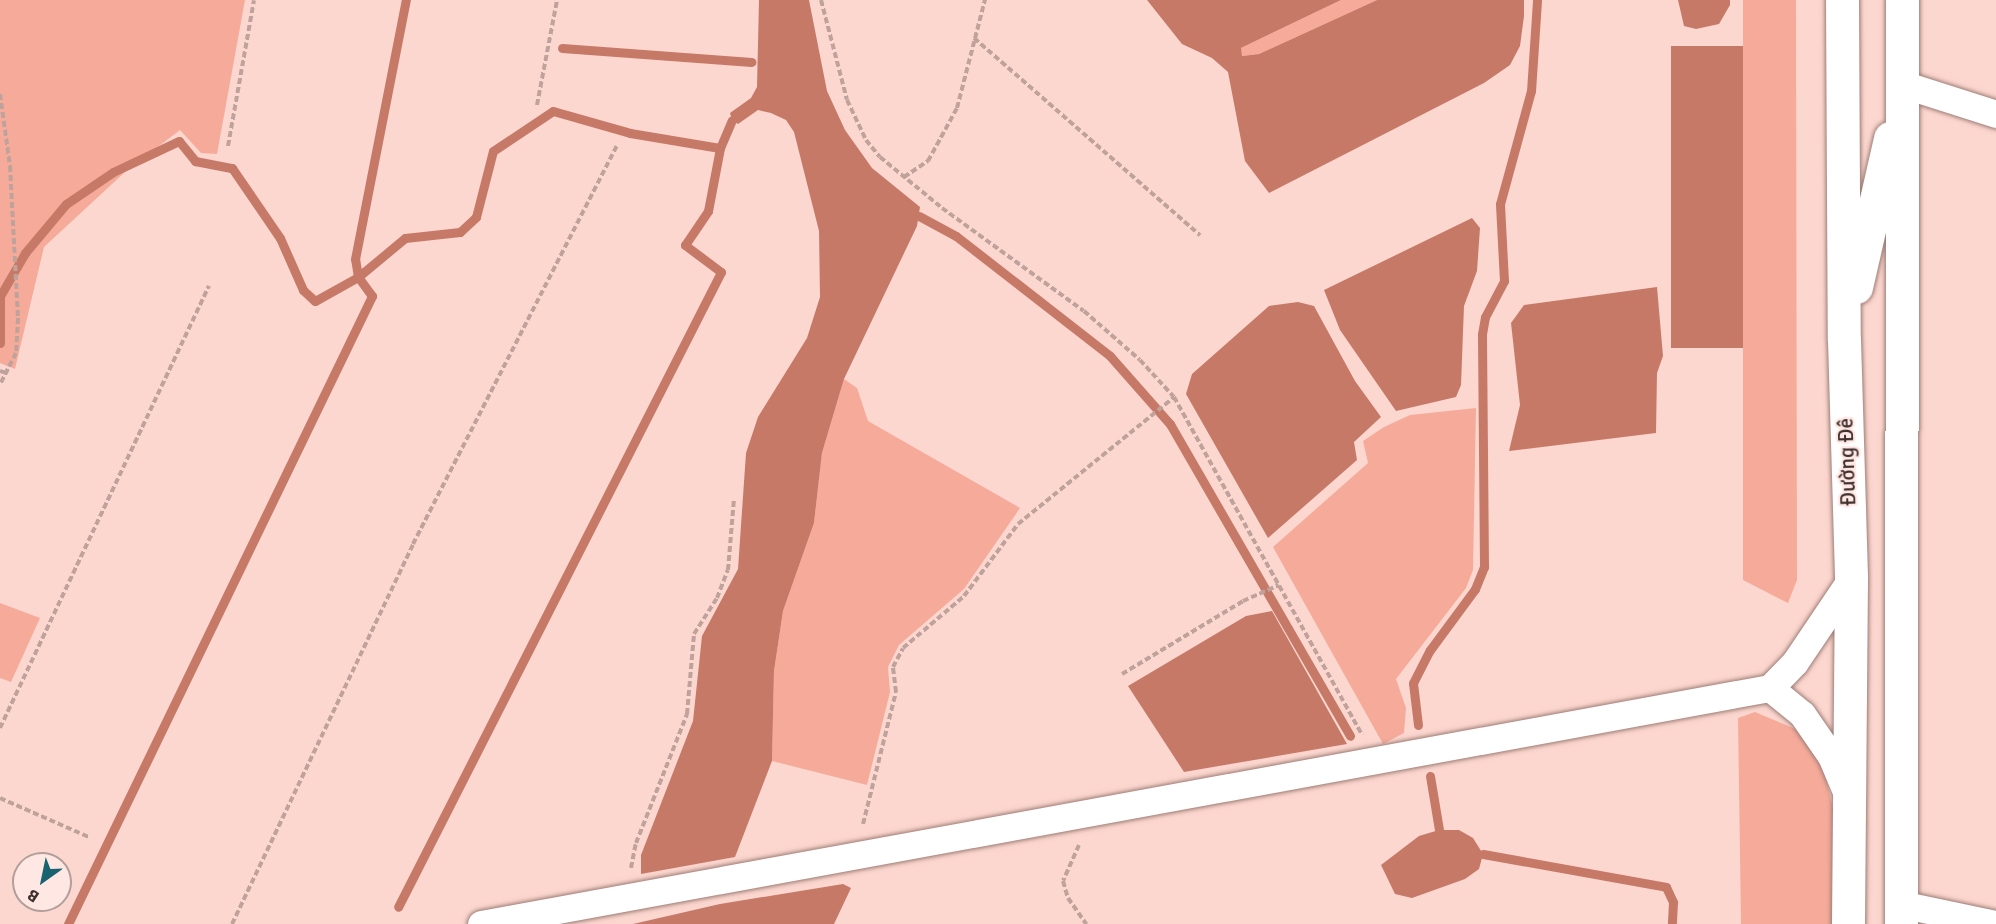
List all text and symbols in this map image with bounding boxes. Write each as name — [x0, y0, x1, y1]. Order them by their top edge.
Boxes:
street label: Đường Đê — [1833, 418, 1861, 506]
north arrow — [12, 852, 72, 912]
text: B — [24, 884, 43, 906]

